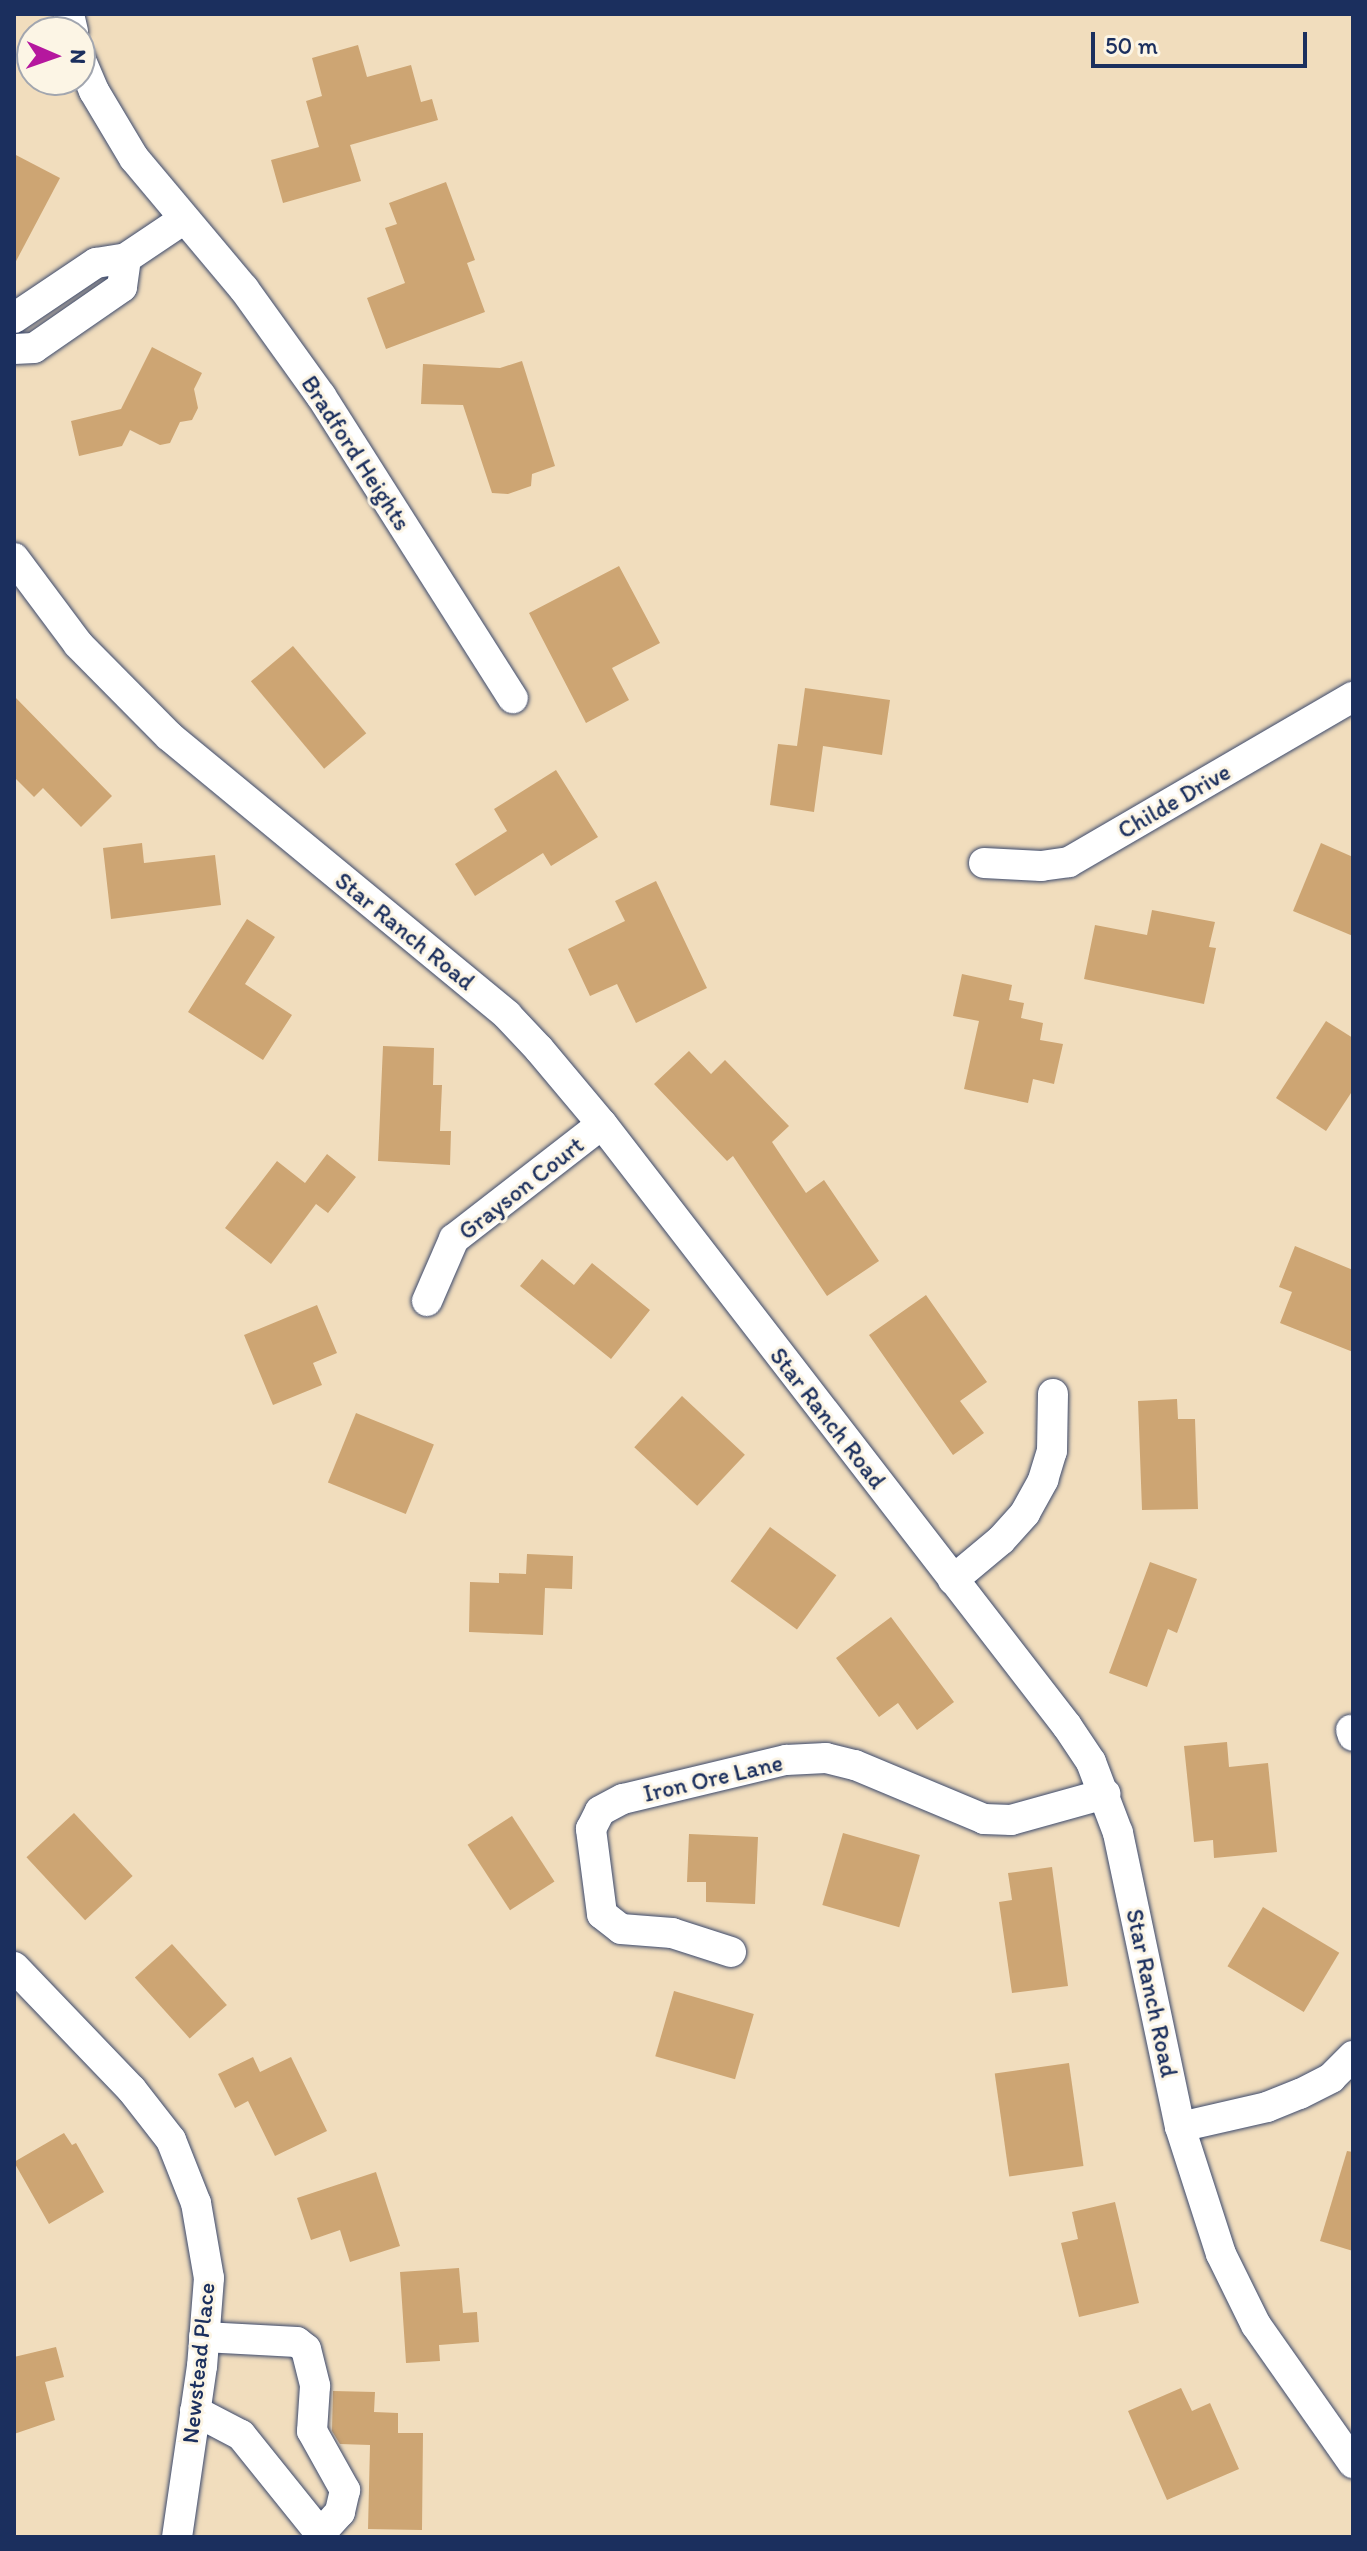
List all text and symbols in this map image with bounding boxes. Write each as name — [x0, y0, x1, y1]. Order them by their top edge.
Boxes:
north arrow — [16, 16, 96, 96]
scale bar — [1095, 16, 1311, 66]
text: 50 m — [1105, 31, 1158, 60]
text: N — [65, 49, 92, 65]
street label: Bradford Heights — [295, 371, 417, 535]
street label: Childe Drive — [1113, 757, 1235, 845]
street label: Star Ranch Road — [330, 866, 480, 996]
street label: Grayson Court — [453, 1130, 589, 1246]
street label: Star Ranch Road — [764, 1342, 892, 1494]
street label: Iron Ore Lane — [640, 1748, 786, 1808]
street label: Star Ranch Road — [1120, 1906, 1184, 2080]
street label: Newstead Place — [175, 2281, 221, 2445]

